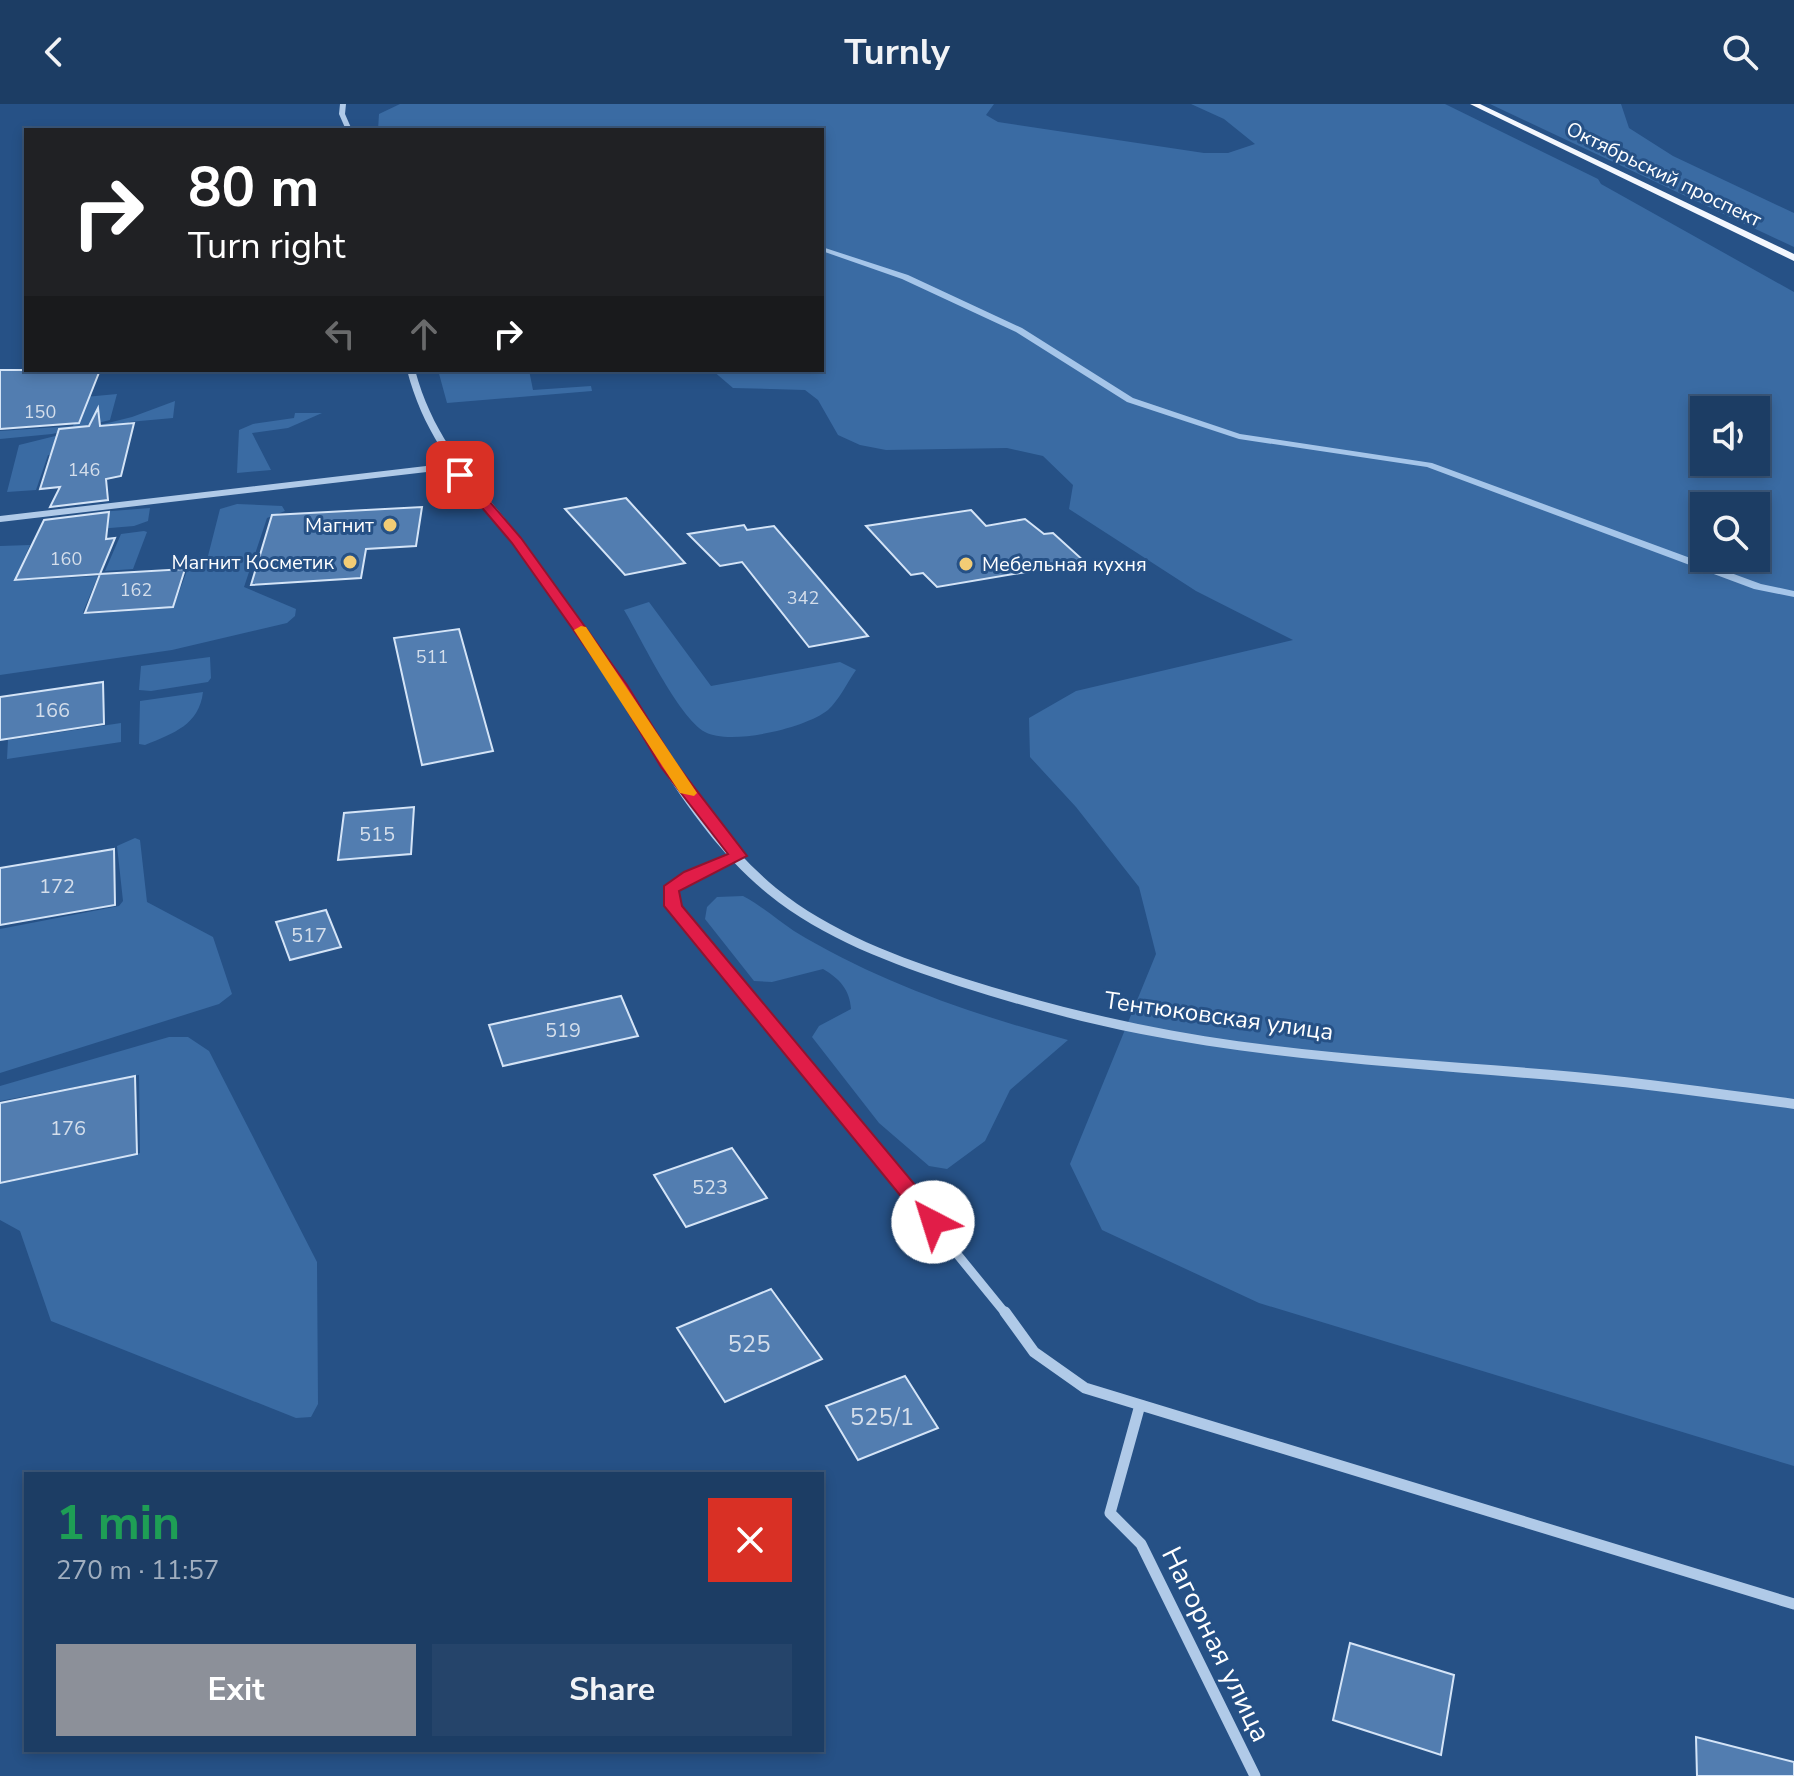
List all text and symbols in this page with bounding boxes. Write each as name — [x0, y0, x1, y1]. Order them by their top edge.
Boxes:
text: Turnly — [844, 28, 950, 77]
icon: back — [32, 30, 76, 74]
icon: search — [1718, 30, 1762, 74]
street label: Октябрьский проспект — [1562, 115, 1766, 234]
text: 80 m — [188, 149, 319, 226]
icon: right — [56, 160, 160, 264]
text: Turn right — [188, 222, 345, 271]
icon: left — [318, 312, 362, 356]
icon: ahead — [402, 312, 446, 356]
icon: right — [486, 312, 530, 356]
map controls — [1690, 396, 1770, 572]
button: sound — [1690, 396, 1770, 476]
house number: 150 — [24, 400, 56, 424]
pin — [426, 441, 494, 509]
icon: arrive — [438, 453, 482, 497]
house number: 146 — [68, 458, 100, 482]
button: search — [1690, 492, 1770, 572]
place label: Магнит — [305, 512, 374, 539]
marker: Магнит — [381, 516, 399, 534]
house number: 160 — [50, 547, 82, 571]
place label: Магнит Косметик — [171, 549, 334, 576]
place label: Мебельная кухня — [982, 551, 1147, 578]
marker: Магнит Косметик — [341, 553, 359, 571]
marker: Мебельная кухня — [957, 555, 975, 573]
house number: 162 — [120, 578, 152, 602]
house number: 342 — [787, 586, 819, 610]
house number: 511 — [416, 645, 448, 669]
house number: 166 — [34, 697, 70, 724]
house number: 515 — [359, 821, 395, 848]
house number: 172 — [39, 873, 75, 900]
house number: 517 — [291, 922, 327, 949]
street label: Тентюковская улица — [1102, 984, 1336, 1048]
house number: 519 — [545, 1017, 581, 1044]
house number: 176 — [50, 1115, 86, 1142]
house number: 523 — [692, 1174, 728, 1201]
position arrow — [891, 1180, 975, 1264]
house number: 525 — [727, 1328, 771, 1360]
house number: 525/1 — [850, 1401, 914, 1433]
text: 1 min — [56, 1490, 180, 1556]
button: close — [708, 1498, 792, 1582]
street label: Нагорная улица — [1152, 1540, 1280, 1748]
text: 270 m · 11:57 — [56, 1553, 219, 1588]
button: Exit — [56, 1644, 416, 1736]
button: Share — [432, 1644, 792, 1736]

